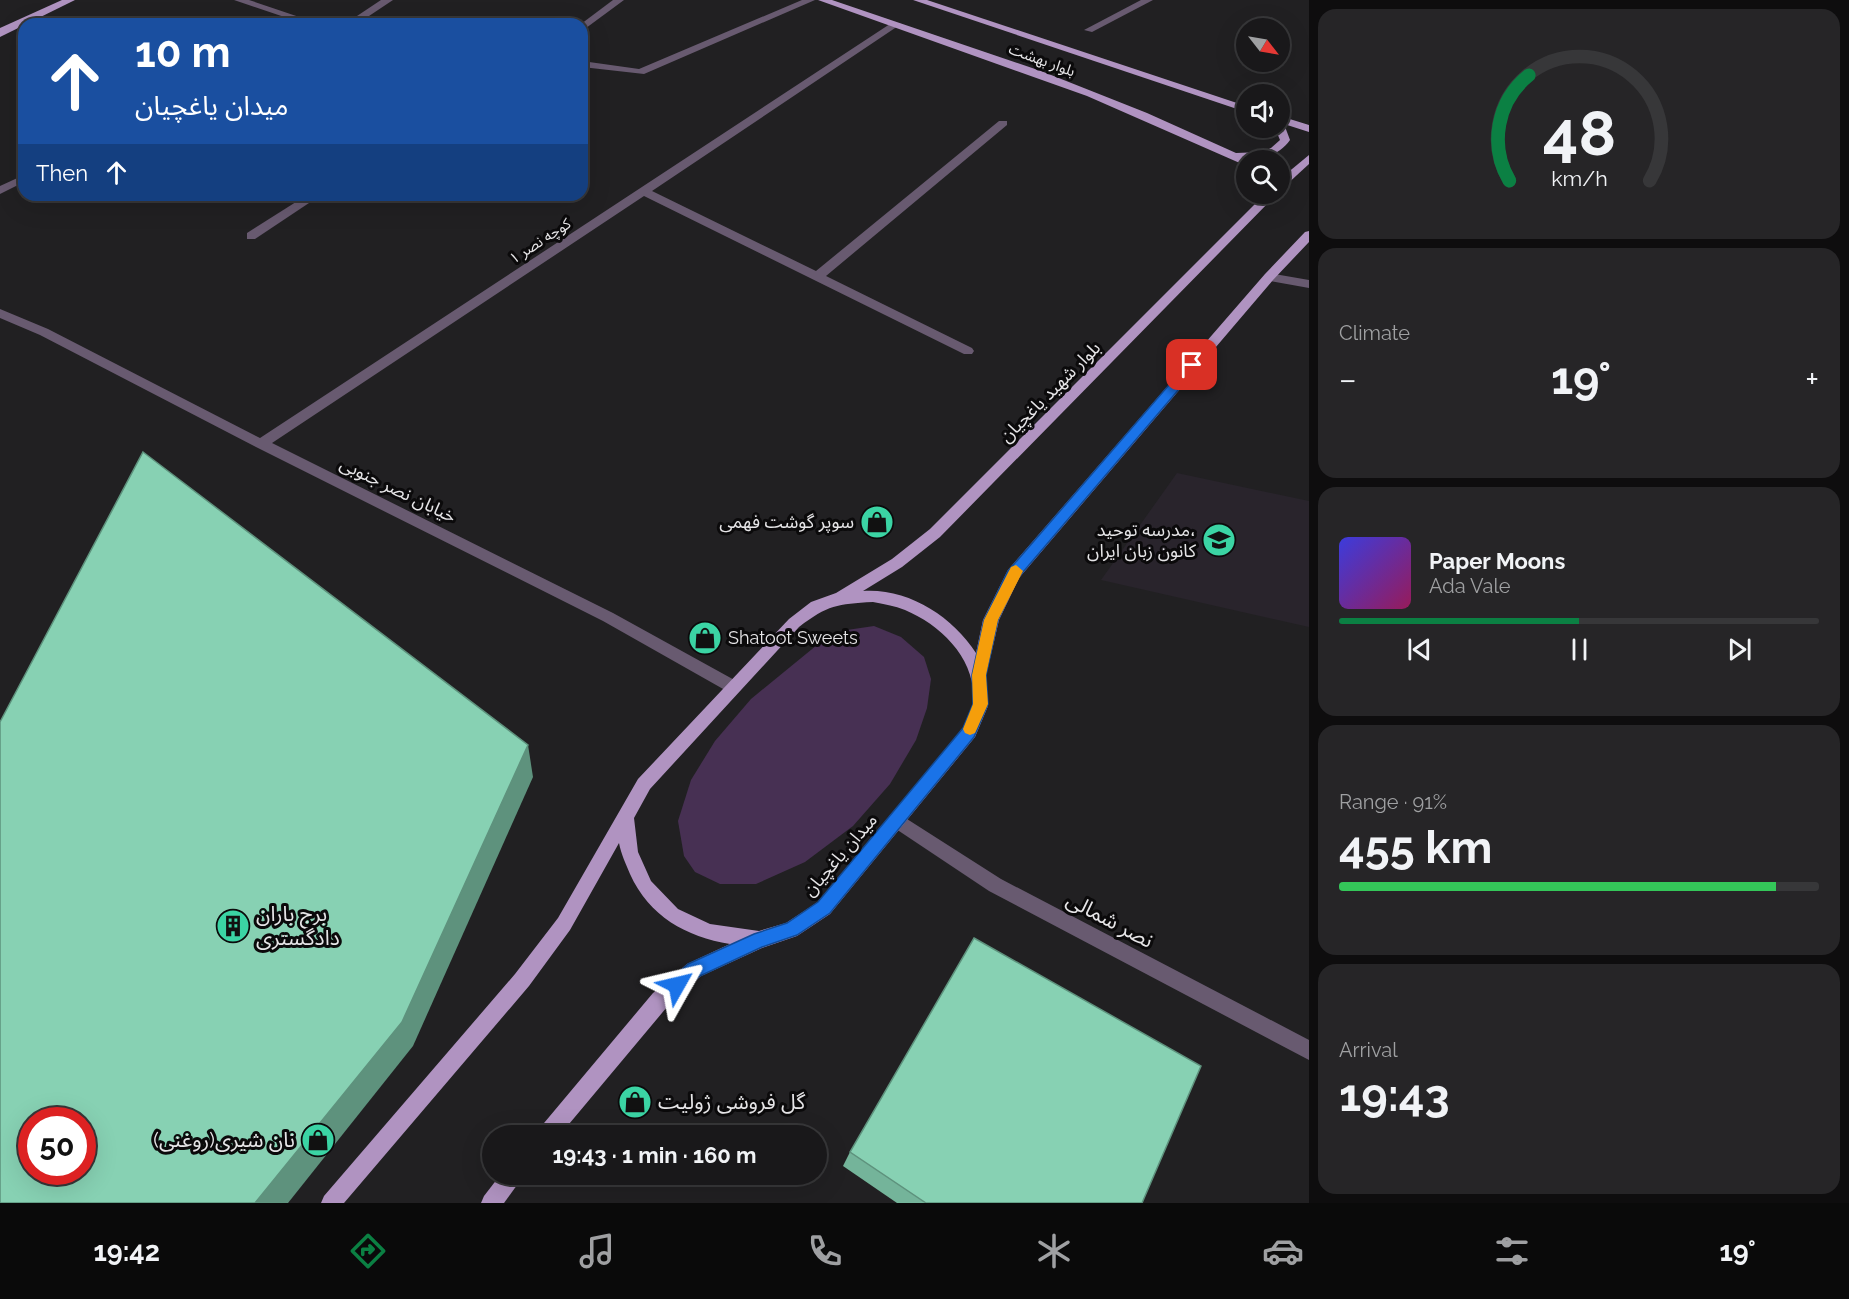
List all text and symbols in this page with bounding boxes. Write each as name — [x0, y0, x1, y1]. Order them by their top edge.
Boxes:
north arrow — [1236, 18, 1290, 72]
map controls — [1236, 18, 1290, 204]
text: 10 m — [135, 28, 231, 77]
street label: بلوار بهشت — [1006, 40, 1078, 80]
icon: ahead — [36, 42, 114, 120]
button: sound — [1236, 84, 1290, 138]
text: میدان یاغچیان — [135, 90, 289, 121]
text: 48 — [1542, 96, 1616, 170]
button: search — [1236, 150, 1290, 204]
icon: ahead — [100, 156, 133, 189]
text: Then — [36, 160, 88, 186]
text: km/h — [1551, 166, 1607, 191]
street label: کوچه نصر ۱ — [506, 214, 575, 268]
text: Climate — [1339, 321, 1410, 345]
street label: بلوار شهید یاغچیان — [995, 337, 1105, 447]
pin — [1166, 339, 1217, 390]
icon: arrive — [1175, 348, 1208, 381]
text: 19° — [1551, 352, 1611, 405]
text: − — [1339, 360, 1357, 399]
text: + — [1805, 360, 1819, 399]
street label: خیابان نصر جنوبی — [336, 452, 460, 528]
shop icon: سوپر گوشت فهمی — [859, 504, 895, 540]
place label: سوپر گوشت فهمی — [719, 511, 854, 533]
place label: مدرسه توحید، کانون زبان ایران — [1087, 519, 1197, 562]
school or university icon: مدرسه توحید، کانون زبان ایران — [1201, 522, 1237, 558]
text: Paper Moons — [1429, 548, 1565, 574]
text: Ada Vale — [1429, 574, 1511, 598]
shop icon: Shatoot Sweets — [687, 620, 723, 656]
place label: Shatoot Sweets — [728, 627, 858, 648]
icon: previous — [1403, 633, 1436, 666]
icon: pause — [1563, 633, 1596, 666]
icon: next — [1723, 633, 1756, 666]
text: Range · 91% — [1339, 790, 1447, 814]
street label: میدان یاغچیان — [798, 809, 882, 901]
text: 455 km — [1339, 821, 1492, 874]
street label: نصر شمالی — [1062, 886, 1158, 953]
place label: برج باران دادگستری — [256, 901, 340, 950]
building icon: برج باران دادگستری — [215, 908, 251, 944]
position arrow — [645, 953, 709, 1017]
text: Arrival — [1339, 1038, 1398, 1062]
text: 19:43 — [1339, 1069, 1450, 1122]
shop icon: گل فروشی ژولیت — [617, 1084, 653, 1120]
place label: گل فروشی ژولیت — [658, 1089, 805, 1114]
speed limit sign: 50 — [18, 1107, 96, 1185]
shop icon: نان شیری(روغنی) — [300, 1122, 336, 1158]
place label: نان شیری(روغنی) — [153, 1127, 295, 1152]
text: 19:43 · 1 min · 160 m — [552, 1142, 757, 1168]
icon: directions — [347, 1230, 389, 1272]
icon: music — [576, 1230, 618, 1272]
icon: phone — [804, 1230, 846, 1272]
icon: climate — [1033, 1230, 1075, 1272]
icon: car — [1262, 1230, 1304, 1272]
icon: filters — [1491, 1230, 1533, 1272]
text: 19:42 — [93, 1236, 160, 1267]
text: 19° — [1719, 1236, 1756, 1267]

